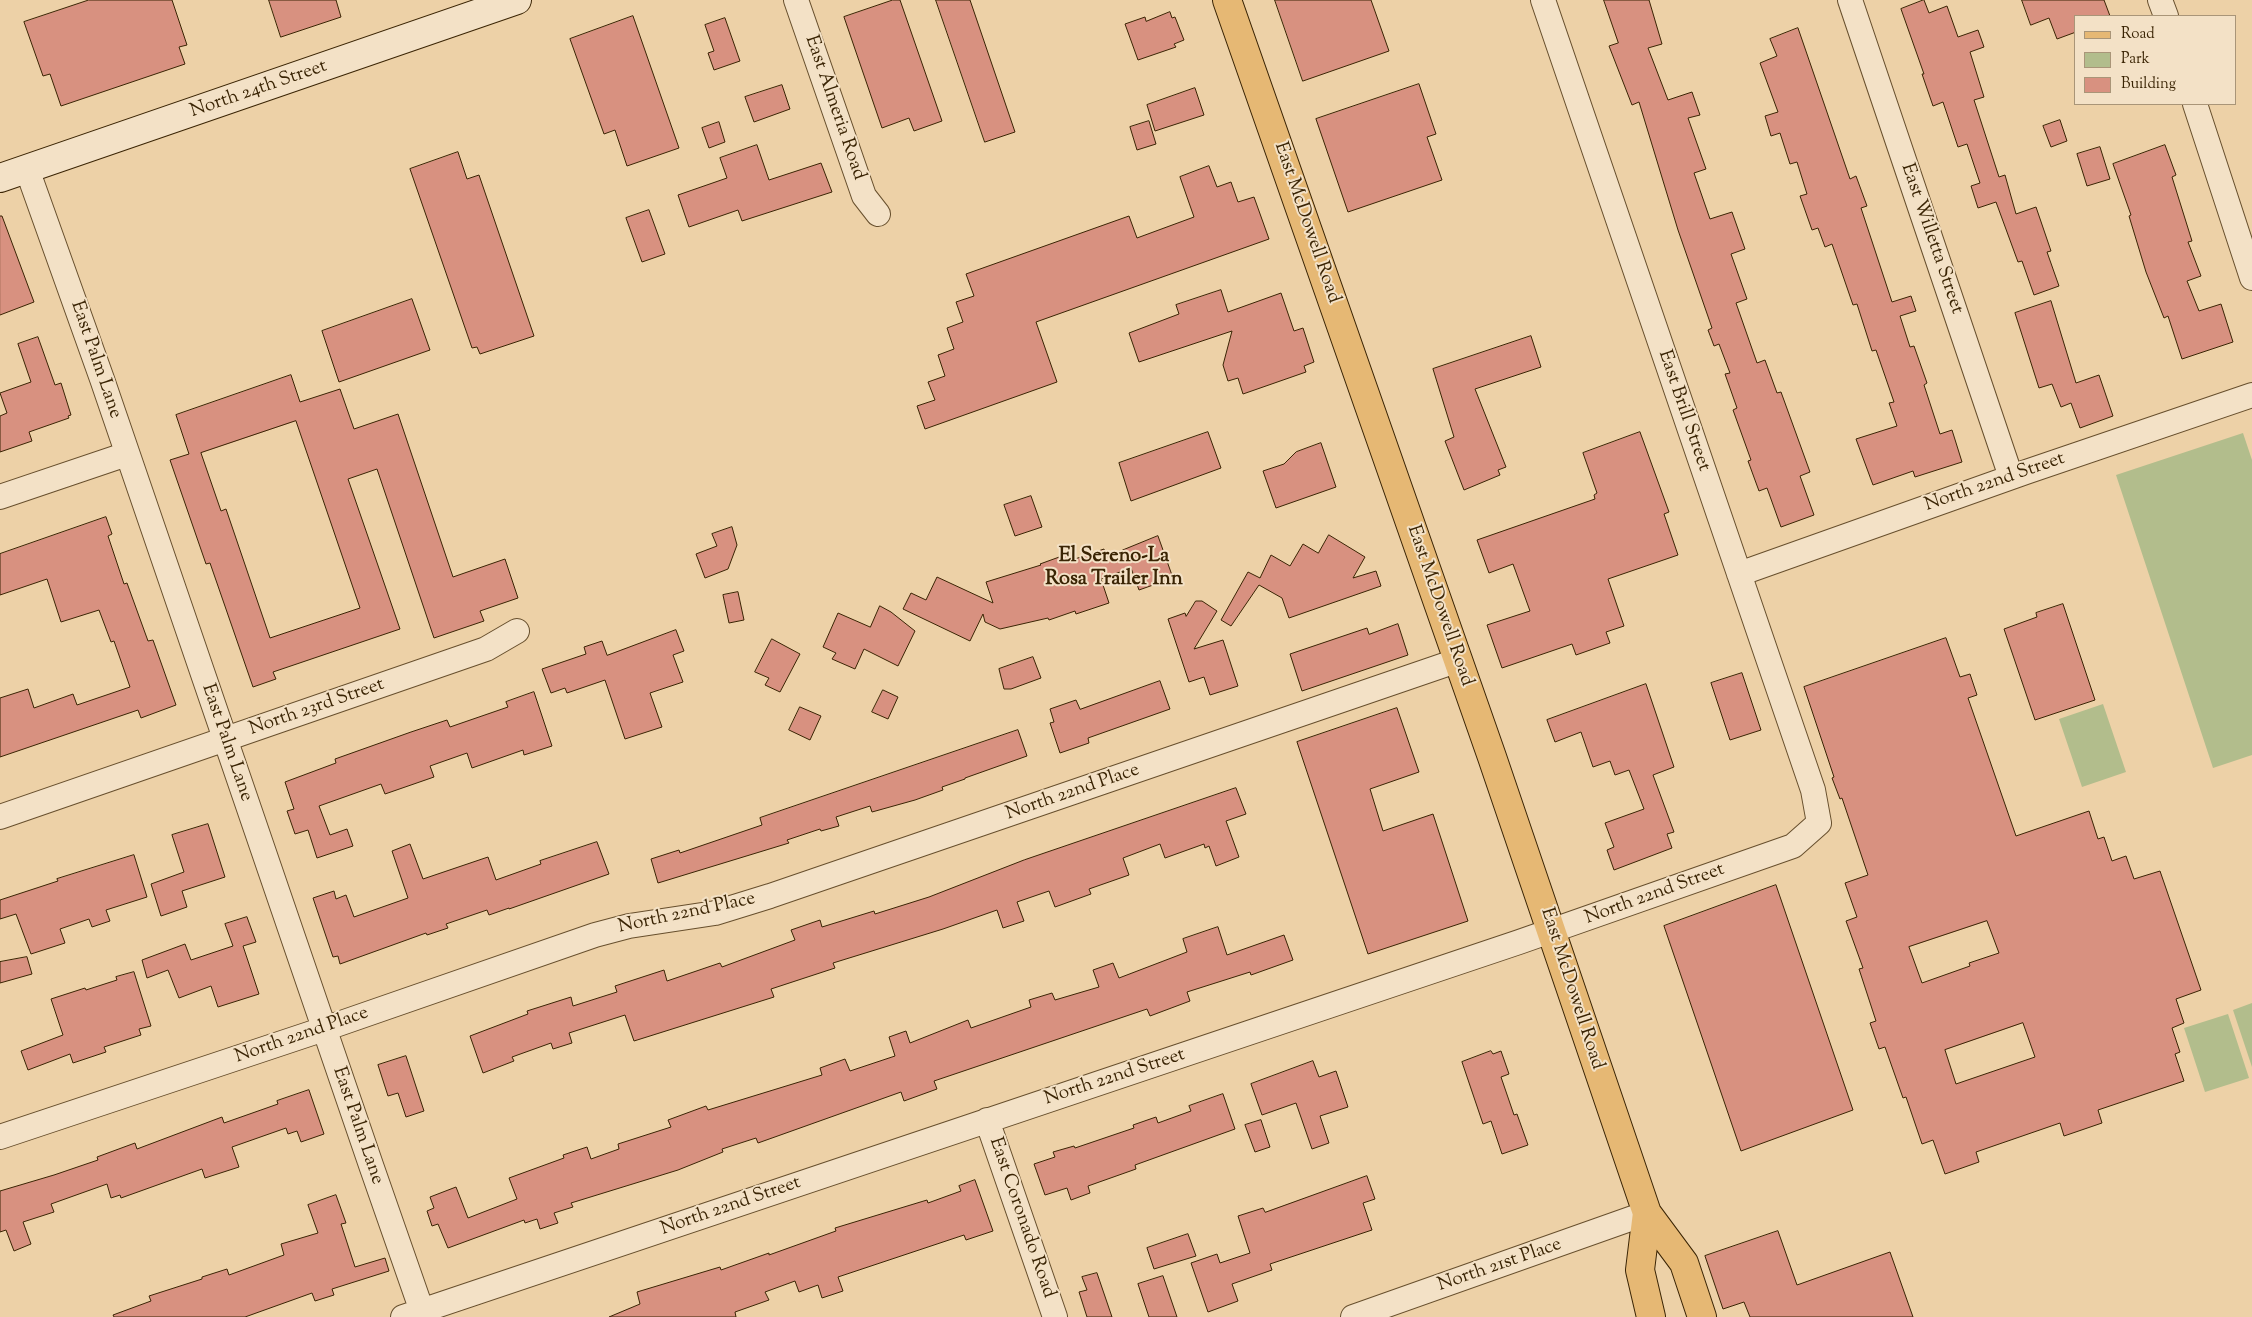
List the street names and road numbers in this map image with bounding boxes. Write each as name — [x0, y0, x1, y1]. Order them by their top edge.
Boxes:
street label: East Almeria Road — [799, 33, 869, 183]
street label: North 24th Street — [188, 56, 330, 124]
street label: East McDowell Road — [1268, 140, 1344, 306]
street label: East Willetta Street — [1895, 161, 1967, 317]
street label: East Palm Lane — [64, 298, 126, 422]
street label: East Brill Street — [1652, 348, 1714, 474]
street label: North 22nd Street — [1922, 448, 2068, 518]
street label: East McDowell Road — [1401, 523, 1477, 689]
street label: North 23rd Street — [246, 674, 388, 742]
street label: East Palm Lane — [195, 681, 257, 805]
street label: North 22nd Place — [1003, 759, 1143, 827]
street label: North 22nd Street — [1582, 859, 1728, 931]
street label: North 22nd Place — [616, 888, 758, 940]
street label: East McDowell Road — [1534, 905, 1608, 1073]
street label: North 22nd Place — [232, 1002, 372, 1070]
street label: North 22nd Street — [1042, 1044, 1188, 1112]
street label: East Palm Lane — [326, 1064, 388, 1188]
street label: East Coronado Road — [983, 1135, 1059, 1301]
street label: North 22nd Street — [658, 1172, 804, 1242]
street label: North 21st Place — [1435, 1234, 1565, 1298]

